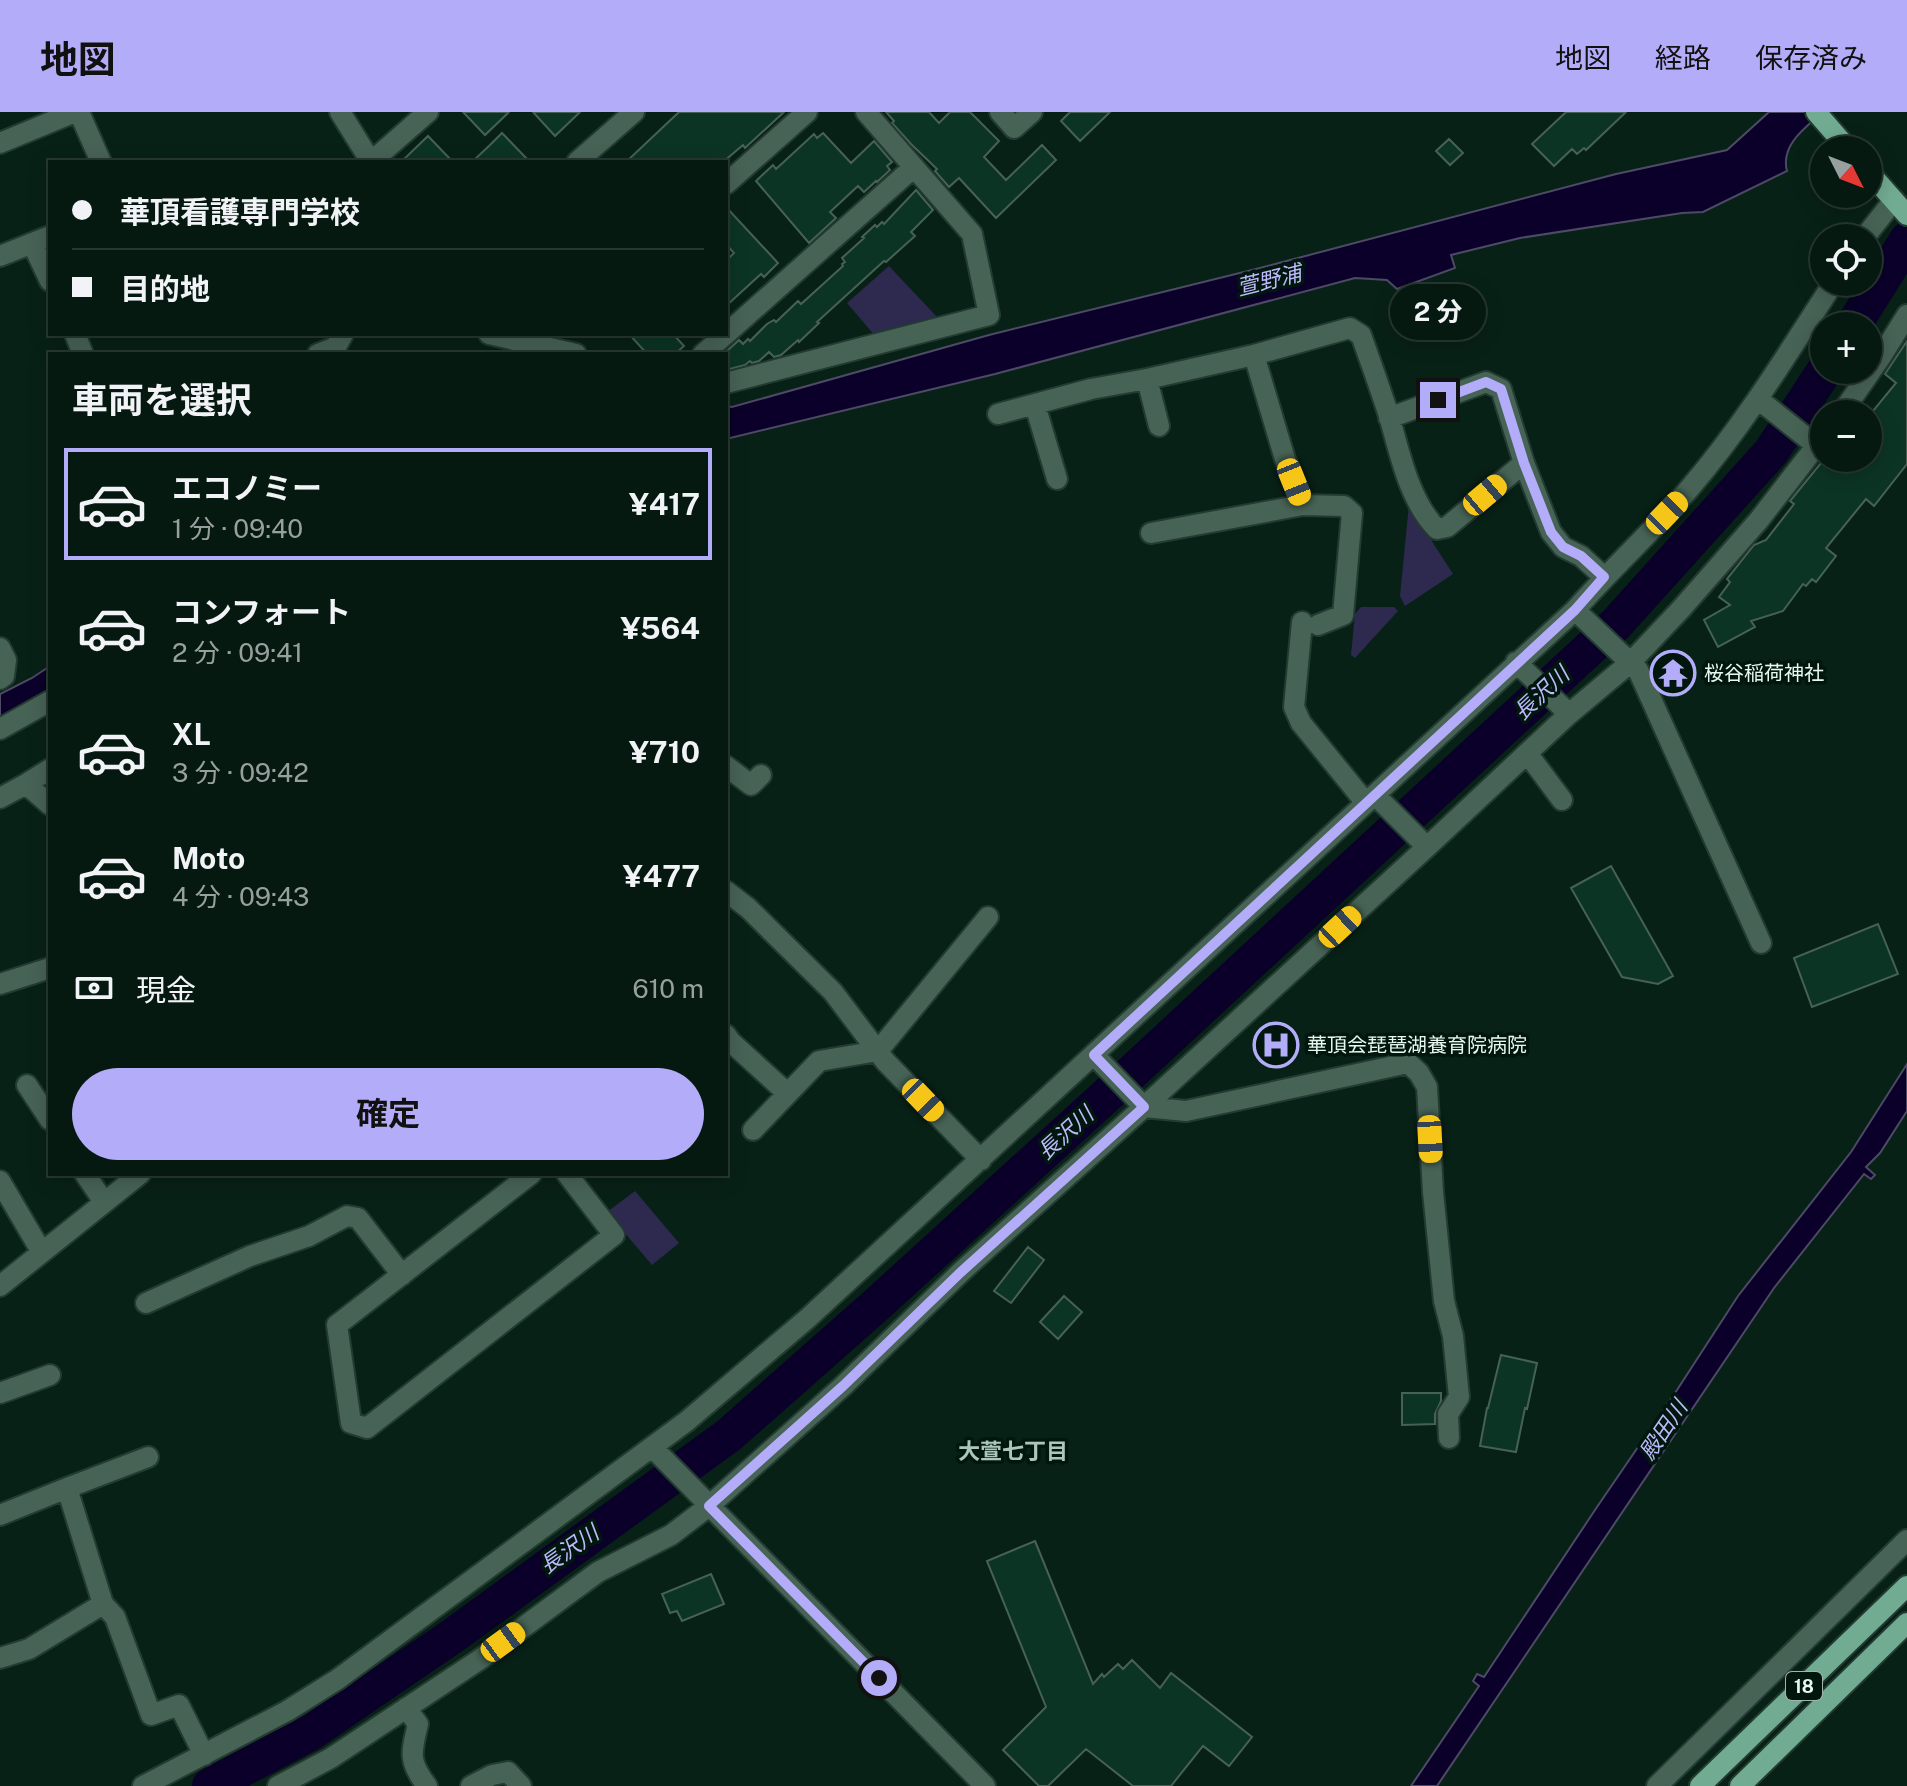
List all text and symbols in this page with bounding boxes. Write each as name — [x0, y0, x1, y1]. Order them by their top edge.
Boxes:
text: 地図 — [40, 37, 116, 82]
text: 地図 — [1555, 41, 1611, 74]
text: 経路 — [1655, 41, 1711, 74]
text: 保存済み — [1755, 41, 1867, 74]
north arrow — [1810, 136, 1882, 208]
map controls — [1810, 136, 1882, 472]
text: 華頂看護専門学校 — [120, 194, 360, 230]
button: locate — [1810, 224, 1882, 296]
water label: 萱野浦 — [1234, 259, 1307, 301]
text: 目的地 — [120, 271, 210, 307]
callout: 2 分 — [1390, 284, 1486, 340]
text: 2 分 — [1414, 296, 1462, 327]
button: + — [1810, 312, 1882, 384]
text: 車両を選択 — [72, 379, 252, 421]
route end — [1420, 382, 1456, 418]
button: − — [1810, 400, 1882, 472]
car — [1274, 455, 1314, 509]
icon: car — [76, 468, 148, 540]
text: エコノミー — [172, 470, 322, 506]
car — [1459, 470, 1511, 520]
text: ¥417 — [629, 486, 700, 522]
car — [1642, 487, 1692, 539]
text: 1 分 · 09:40 — [172, 513, 303, 544]
icon: car — [76, 592, 148, 664]
text: コンフォート — [172, 594, 351, 630]
text: ¥564 — [621, 610, 700, 646]
text: 2 分 · 09:41 — [172, 637, 303, 668]
temple icon: 桜谷稲荷神社 — [1649, 649, 1697, 697]
water label: 長沢川 — [1508, 660, 1575, 725]
place label: 桜谷稲荷神社 — [1704, 661, 1824, 685]
icon: car — [76, 716, 148, 788]
text: XL — [172, 716, 211, 752]
text: ¥710 — [629, 734, 700, 770]
text: 3 分 · 09:42 — [172, 757, 309, 788]
icon: car — [76, 840, 148, 912]
text: Moto — [172, 840, 245, 876]
text: ¥477 — [623, 858, 700, 894]
text: 4 分 · 09:43 — [172, 881, 309, 912]
car — [1314, 902, 1366, 952]
icon: cash — [72, 966, 116, 1010]
text: 現金 — [136, 972, 196, 1008]
text: 610 m — [633, 973, 704, 1004]
hospital icon: 華頂会琵琶湖養育院病院 — [1252, 1021, 1300, 1069]
place label: 華頂会琵琶湖養育院病院 — [1307, 1033, 1527, 1057]
button: 確定 — [72, 1068, 704, 1160]
car — [898, 1074, 948, 1126]
water label: 長沢川 — [1032, 1100, 1100, 1165]
car — [1417, 1114, 1443, 1164]
water label: 殿田川 — [1634, 1394, 1693, 1465]
district label: 大萱七丁目 — [958, 1438, 1068, 1464]
water label: 長沢川 — [535, 1518, 605, 1579]
car — [477, 1618, 529, 1666]
route start — [861, 1660, 897, 1696]
road number: 18 — [1786, 1672, 1822, 1700]

